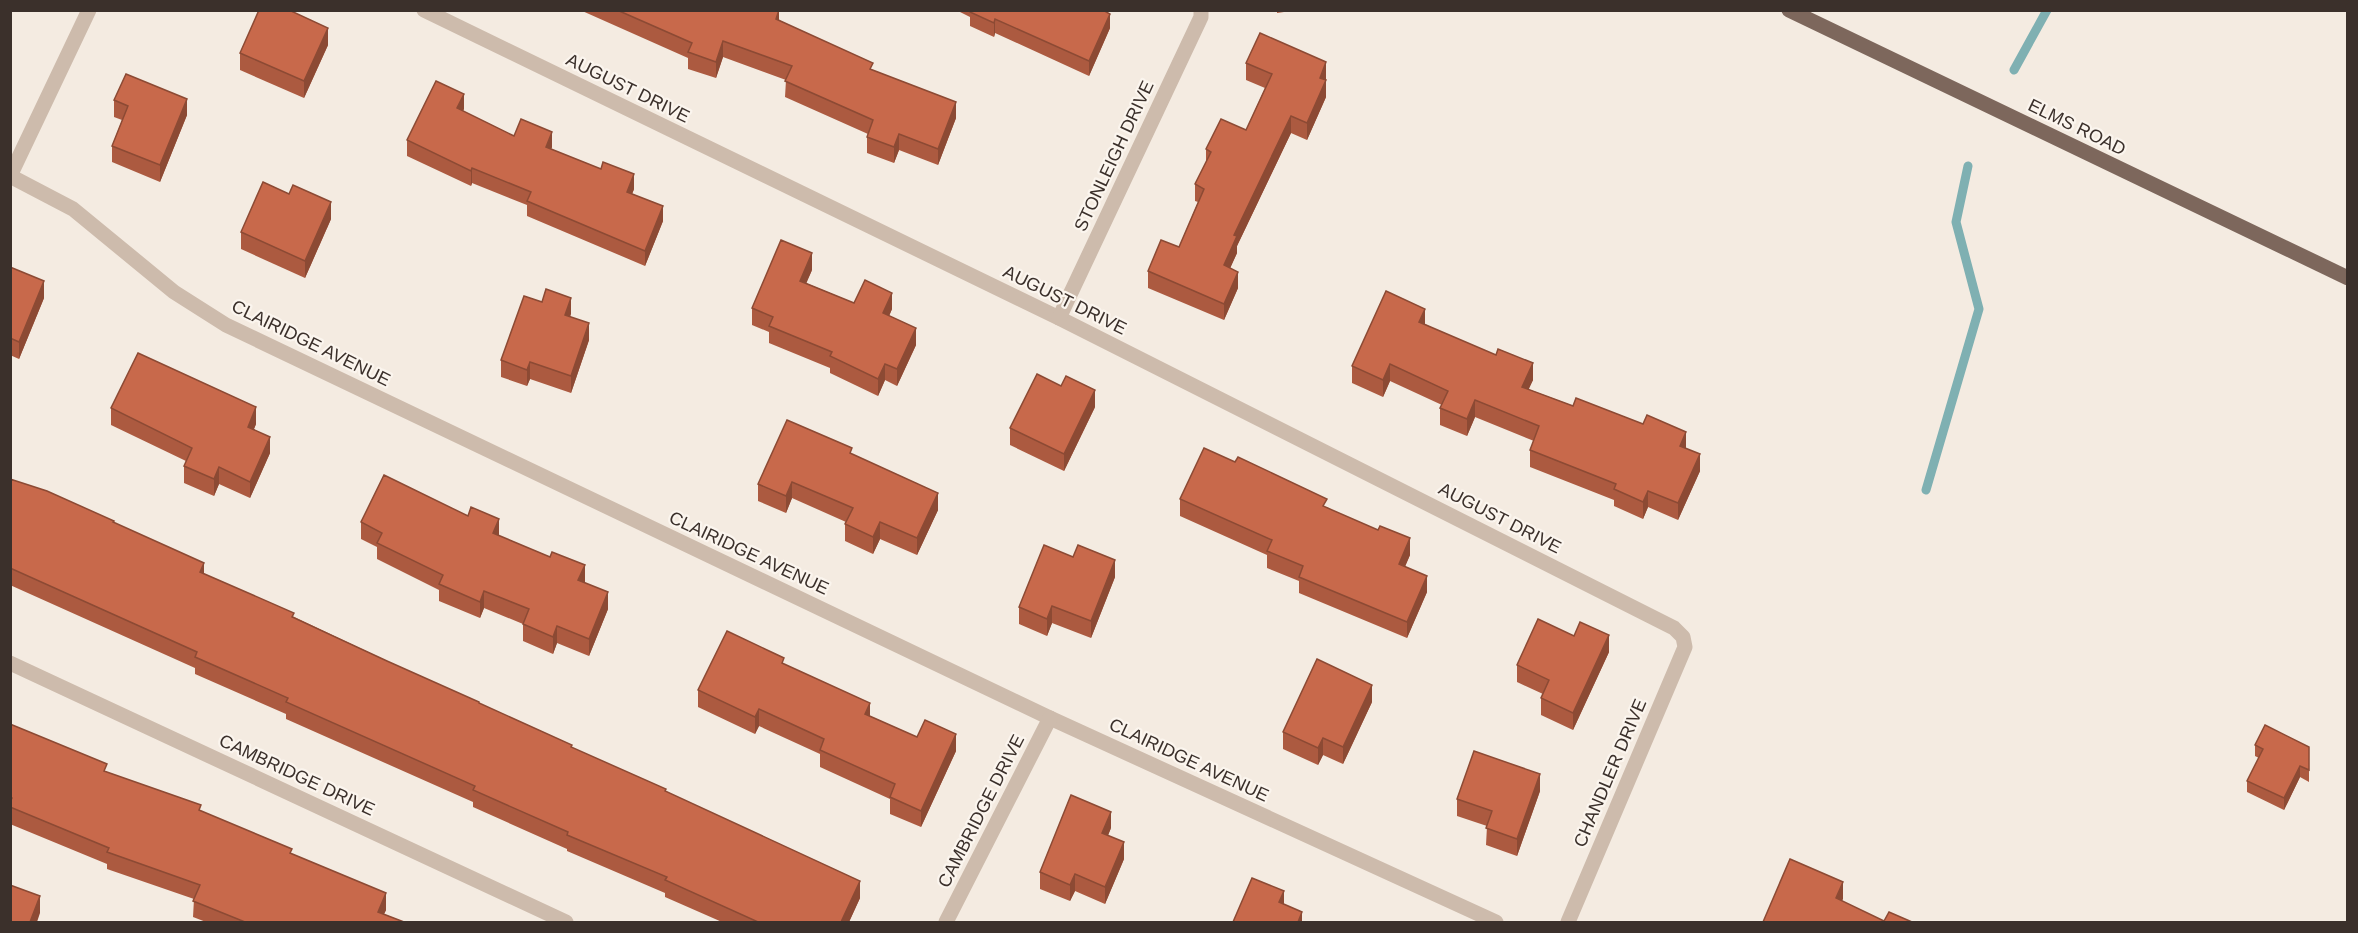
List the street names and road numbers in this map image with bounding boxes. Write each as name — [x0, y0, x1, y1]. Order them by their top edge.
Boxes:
street label: AUGUST DRIVE — [563, 49, 693, 127]
street label: STONLEIGH DRIVE — [1070, 78, 1158, 234]
street label: ELMS ROAD — [2025, 95, 2129, 159]
street label: AUGUST DRIVE — [1000, 261, 1130, 339]
street label: CLAIRIDGE AVENUE — [229, 296, 393, 390]
street label: AUGUST DRIVE — [1435, 479, 1565, 557]
street label: CLAIRIDGE AVENUE — [666, 507, 832, 599]
street label: CHANDLER DRIVE — [1570, 696, 1650, 850]
street label: CLAIRIDGE AVENUE — [1106, 714, 1272, 806]
street label: CAMBRIDGE DRIVE — [216, 730, 378, 820]
street label: CAMBRIDGE DRIVE — [934, 731, 1028, 891]

